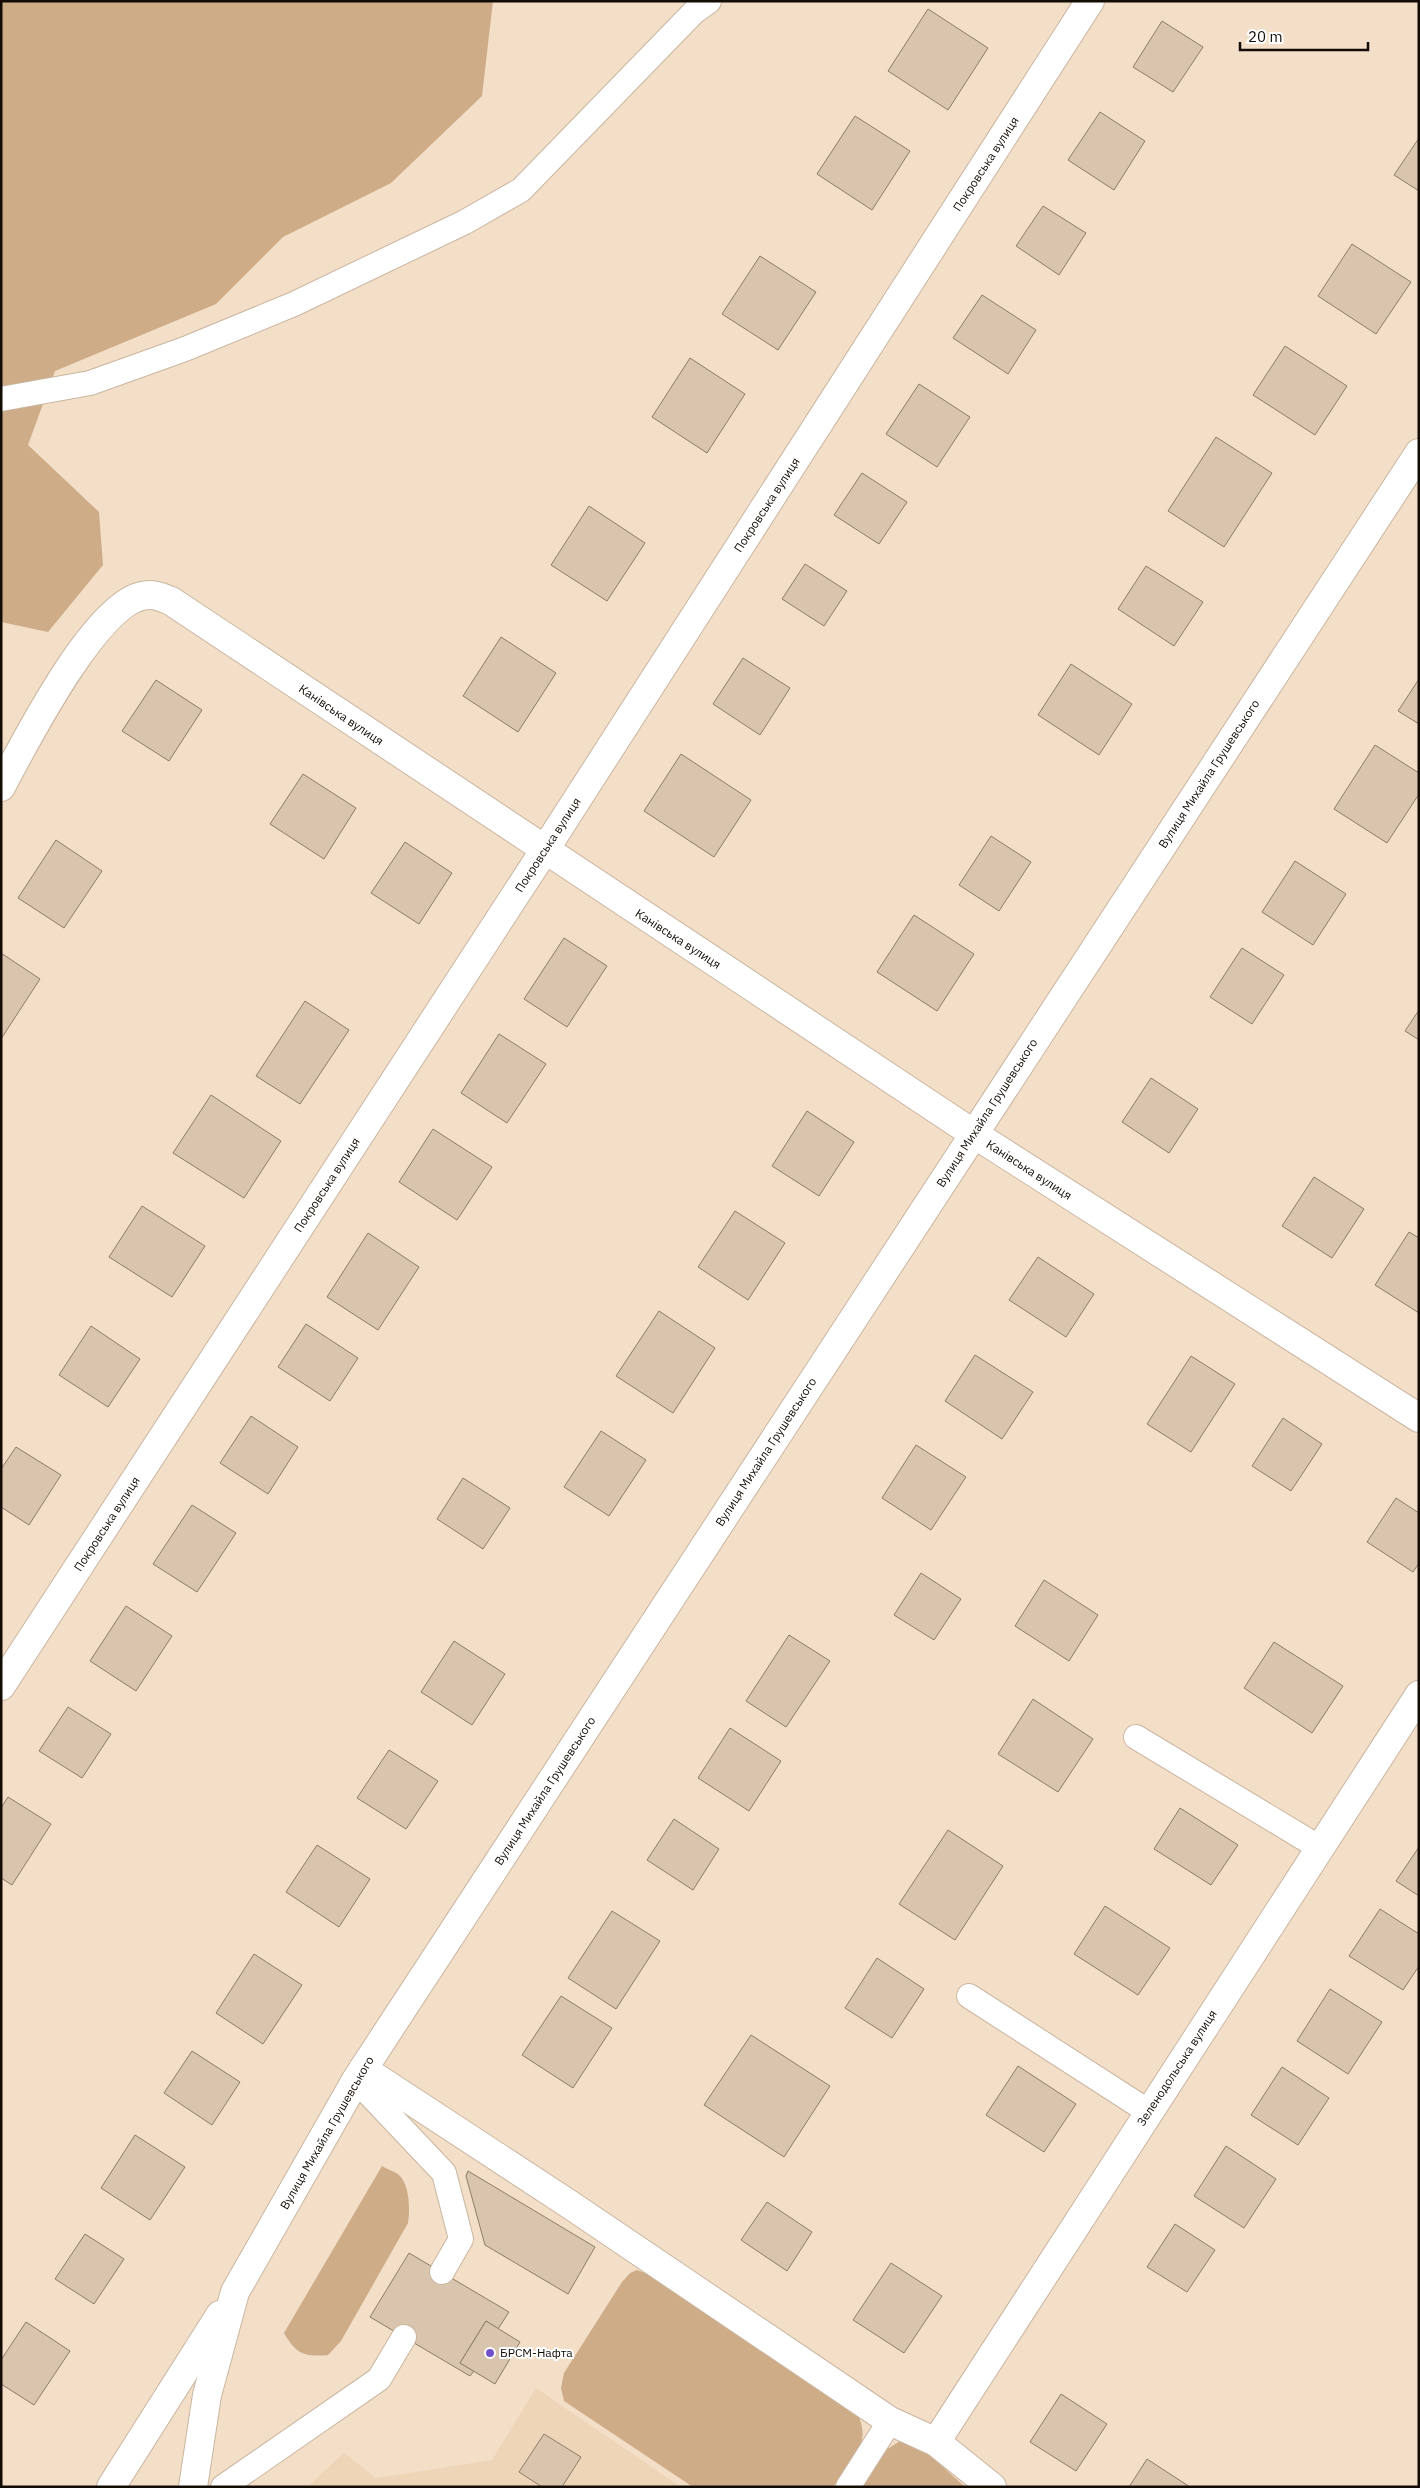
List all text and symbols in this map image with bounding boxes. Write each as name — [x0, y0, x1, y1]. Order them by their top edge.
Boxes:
scale bar — [1240, 20, 1368, 52]
text: 20 m — [1248, 27, 1283, 46]
street label: Покровська вулиця — [949, 114, 1022, 214]
street label: Покровська вулиця — [730, 455, 803, 555]
street label: Канівська вулиця — [296, 681, 386, 748]
street label: Вулиця Михайла Грушевського — [1155, 696, 1262, 851]
street label: Покровська вулиця — [511, 795, 584, 895]
street label: Канівська вулиця — [633, 905, 724, 972]
street label: Вулиця Михайла Грушевського — [933, 1035, 1040, 1190]
street label: Покровська вулиця — [290, 1135, 363, 1235]
street label: Канівська вулиця — [984, 1136, 1075, 1203]
street label: Вулиця Михайла Грушевського — [712, 1374, 819, 1529]
street label: Покровська вулиця — [70, 1474, 143, 1574]
street label: Вулиця Михайла Грушевського — [491, 1713, 598, 1868]
street label: Зеленодольська вулиця — [1133, 2007, 1220, 2129]
street label: Вулиця Михайла Грушевського — [277, 2053, 377, 2212]
place label: БРСМ-Нафта — [500, 2345, 573, 2360]
marker: БРСМ-Нафта — [484, 2347, 496, 2359]

